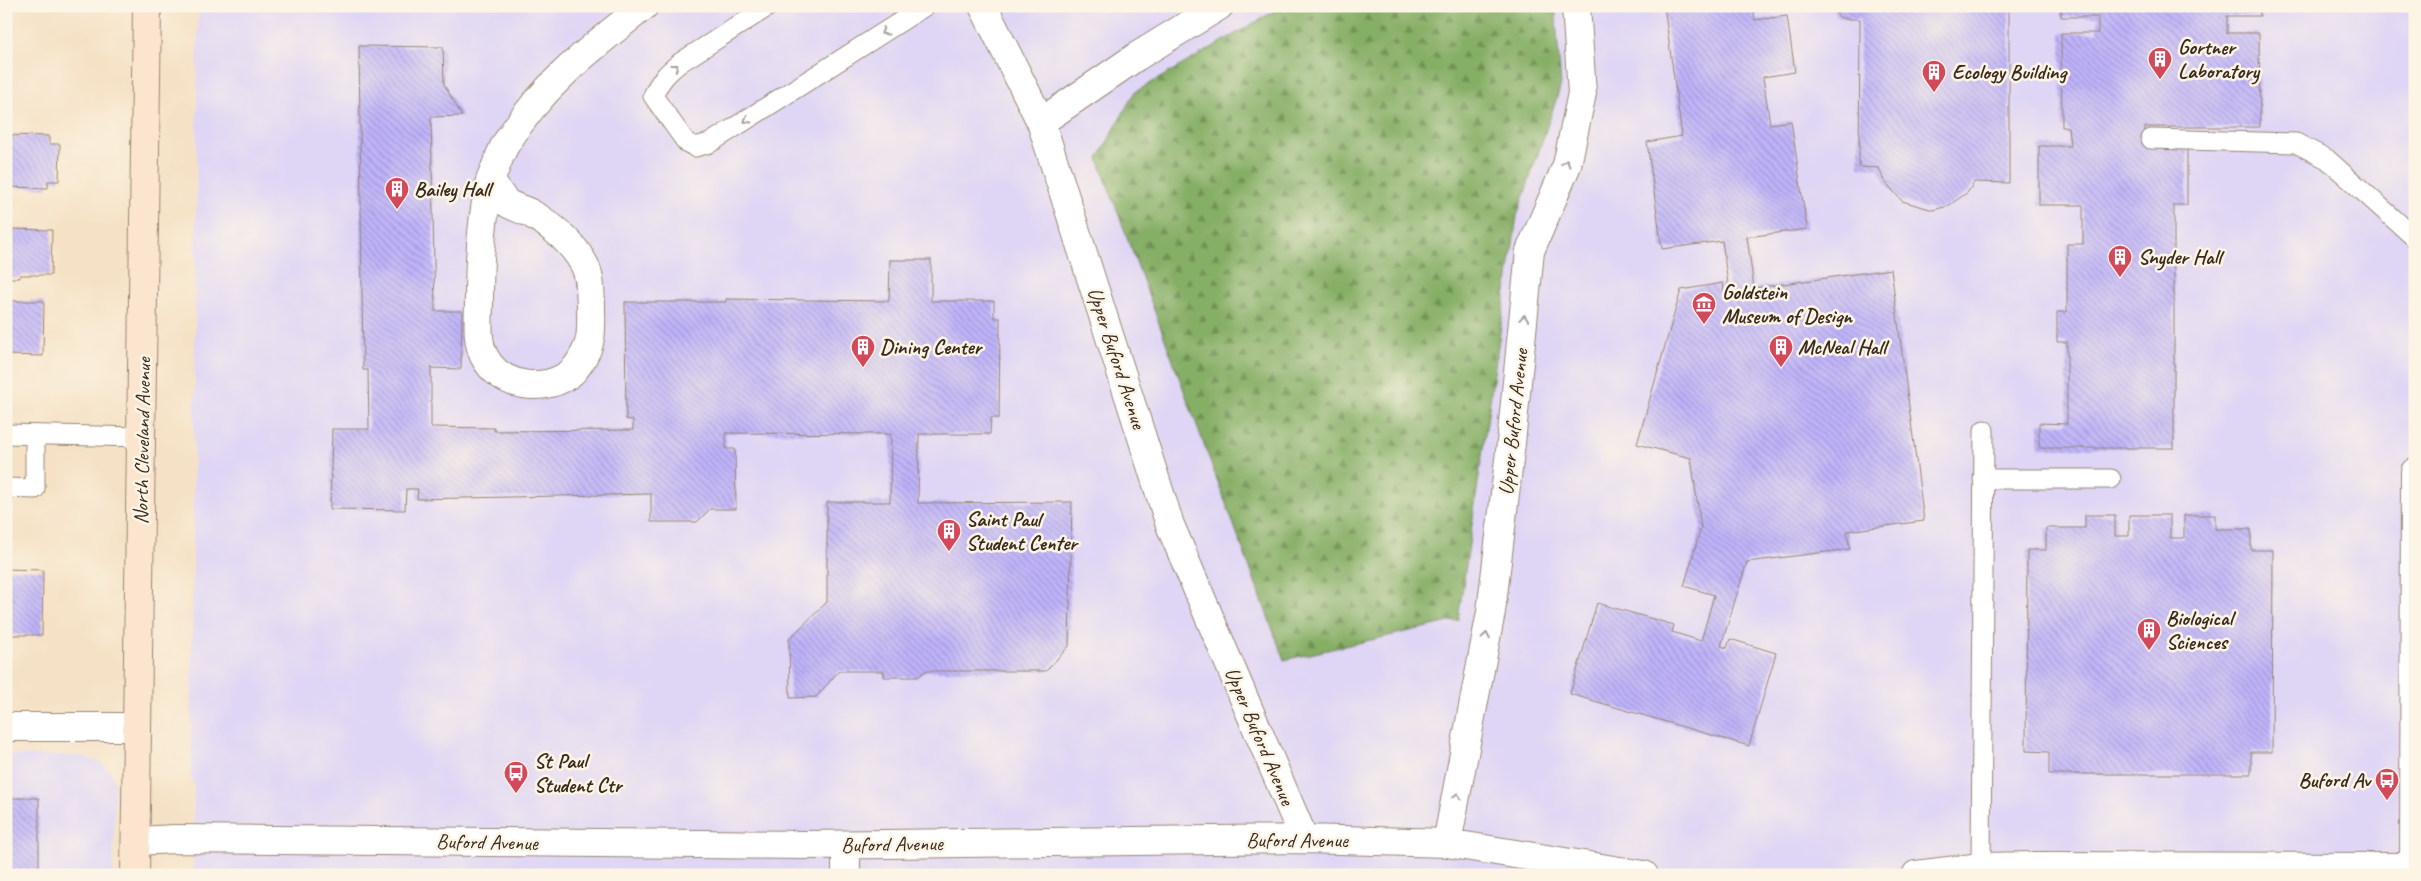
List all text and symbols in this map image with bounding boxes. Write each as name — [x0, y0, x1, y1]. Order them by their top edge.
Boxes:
one-way arrow — [880, 26, 889, 36]
place label: Gortner Laboratory — [2178, 34, 2261, 85]
building icon: Gortner Laboratory — [2147, 46, 2173, 80]
building icon: Ecology Building — [1921, 59, 1947, 93]
place label: Ecology Building — [1952, 59, 2068, 85]
one-way arrow — [669, 64, 679, 73]
one-way arrow — [743, 113, 752, 123]
one-way arrow — [1561, 159, 1571, 168]
building icon: Bailey Hall — [384, 176, 410, 210]
place label: Bailey Hall — [414, 176, 495, 203]
building icon: Snyder Hall — [2107, 244, 2133, 278]
place label: Snyder Hall — [2138, 244, 2225, 271]
place label: Goldstein Museum of Design — [1722, 279, 1853, 329]
street label: Upper Buford Avenue — [1082, 284, 1152, 433]
museum icon: Goldstein Museum of Design — [1691, 291, 1717, 325]
one-way arrow — [1518, 314, 1529, 322]
building icon: Dining Center — [850, 334, 876, 368]
place label: Dining Center — [880, 334, 984, 360]
building icon: McNeal Hall — [1768, 334, 1794, 368]
place label: McNeal Hall — [1798, 334, 1890, 360]
street label: Upper Buford Avenue — [1492, 346, 1534, 496]
street label: North Cleveland Avenue — [128, 356, 156, 525]
place label: Saint Paul Student Center — [966, 506, 1079, 556]
building icon: Saint Paul Student Center — [936, 518, 962, 552]
place label: Biological Sciences — [2166, 605, 2237, 655]
building icon: Biological Sciences — [2136, 617, 2162, 651]
one-way arrow — [1481, 631, 1491, 640]
street label: Upper Buford Avenue — [1219, 663, 1301, 810]
place label: St Paul Student Ctr — [534, 748, 624, 798]
bus stop icon: St Paul Student Ctr — [503, 760, 529, 794]
place label: Buford Av — [2298, 767, 2372, 793]
bus stop icon: Buford Av — [2374, 767, 2400, 801]
one-way arrow — [1451, 791, 1462, 800]
street label: Buford Avenue — [1246, 827, 1349, 853]
street label: Buford Avenue — [436, 828, 539, 856]
street label: Buford Avenue — [841, 830, 944, 858]

